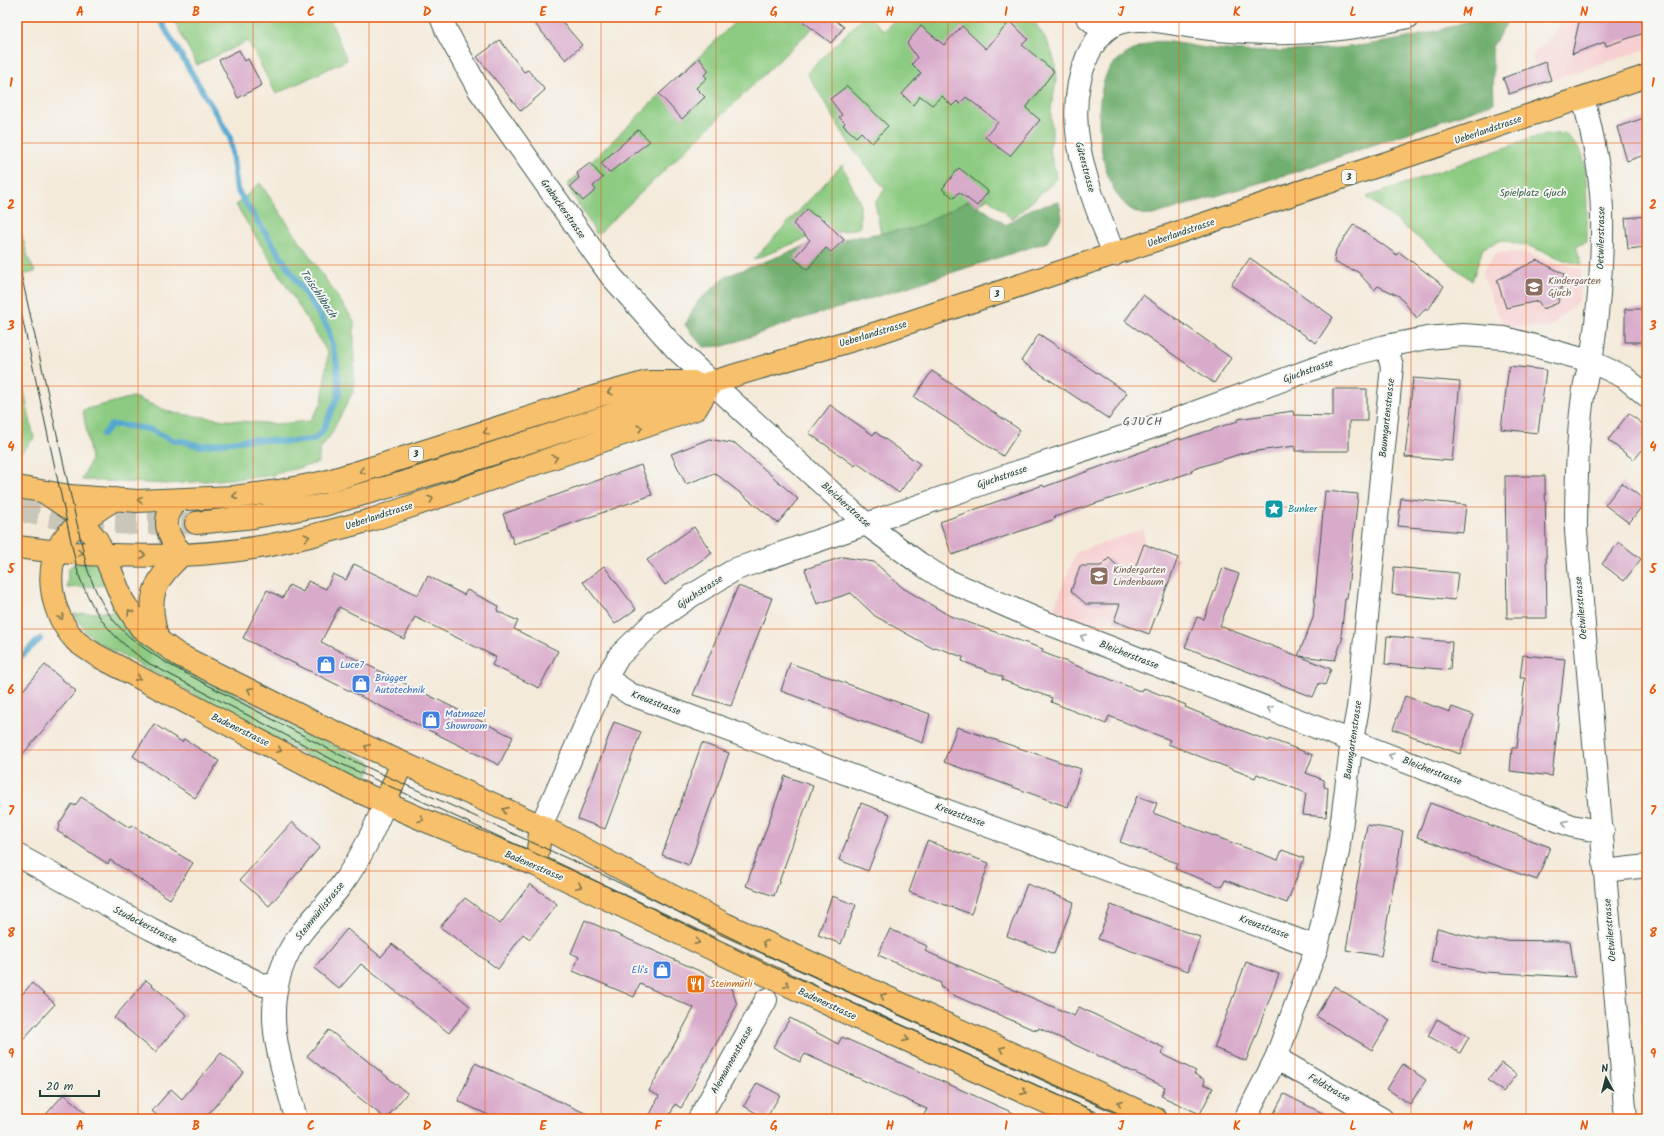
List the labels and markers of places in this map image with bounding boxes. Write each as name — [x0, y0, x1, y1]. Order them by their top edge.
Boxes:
place label: Kindergarten Gjuch — [1548, 273, 1601, 301]
school or university icon: Kindergarten Gjuch — [1523, 276, 1545, 298]
place icon: Bunker — [1263, 498, 1285, 520]
place label: Bunker — [1288, 501, 1318, 517]
place label: Kindergarten Lindenbaum — [1113, 562, 1166, 590]
school or university icon: Kindergarten Lindenbaum — [1088, 565, 1110, 587]
shop icon: Luce7 — [315, 654, 337, 676]
place label: Luce7 — [340, 657, 364, 673]
place label: Brügger Autotechnik — [375, 670, 425, 698]
shop icon: Brügger Autotechnik — [350, 673, 372, 695]
place label: Matmazel Showroom — [445, 706, 487, 734]
shop icon: Matmazel Showroom — [420, 709, 442, 731]
shop icon: Eli's — [651, 959, 673, 981]
place label: Eli's — [632, 962, 649, 978]
restaurant icon: Steinmürli — [685, 973, 707, 995]
place label: Steinmürli — [710, 976, 753, 992]

